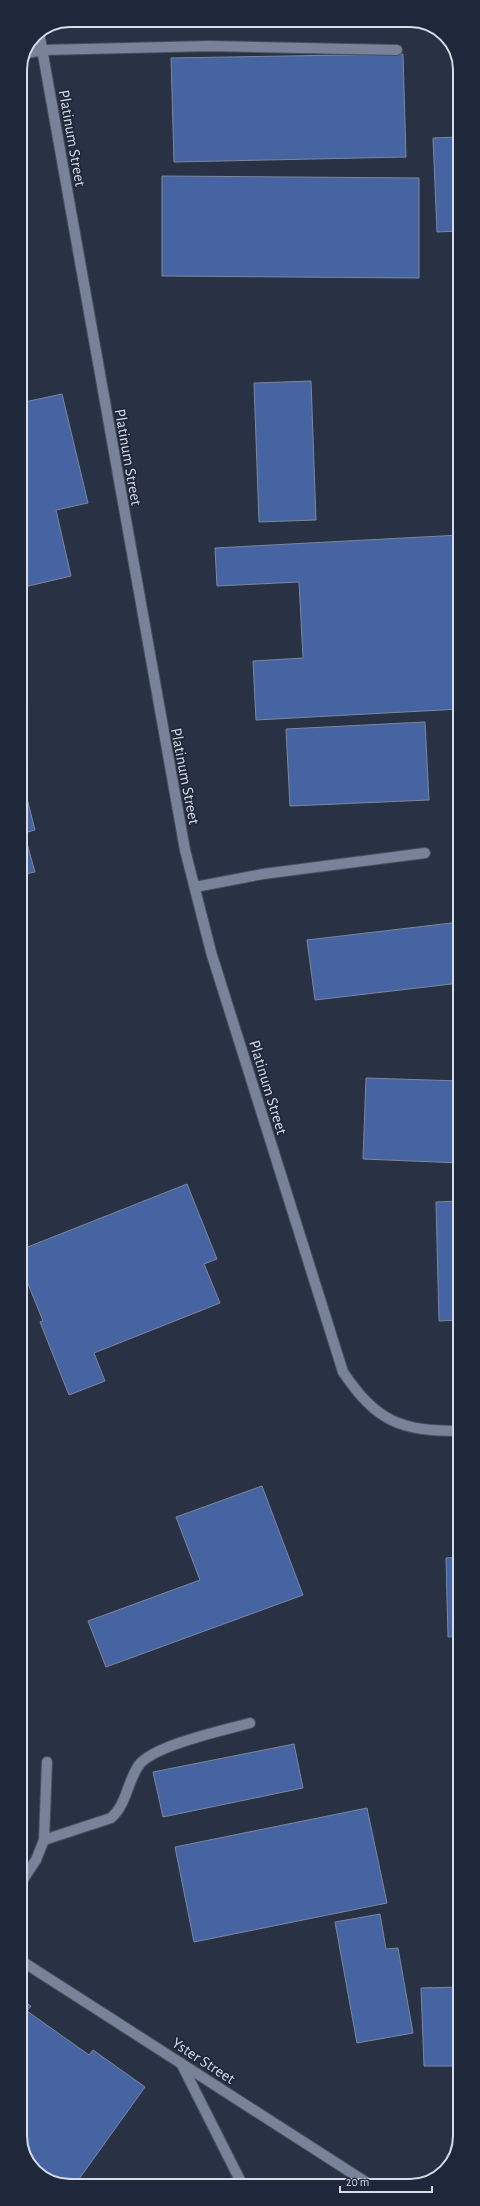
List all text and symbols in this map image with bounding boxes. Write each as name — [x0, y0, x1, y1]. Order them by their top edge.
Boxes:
street label: Platinum Street — [56, 89, 88, 188]
street label: Platinum Street — [112, 408, 144, 507]
street label: Platinum Street — [168, 727, 202, 826]
street label: Platinum Street — [246, 1038, 290, 1136]
street label: Yster Street — [169, 2035, 238, 2087]
scale bar — [340, 2168, 432, 2194]
text: 20 m — [346, 2176, 369, 2188]

